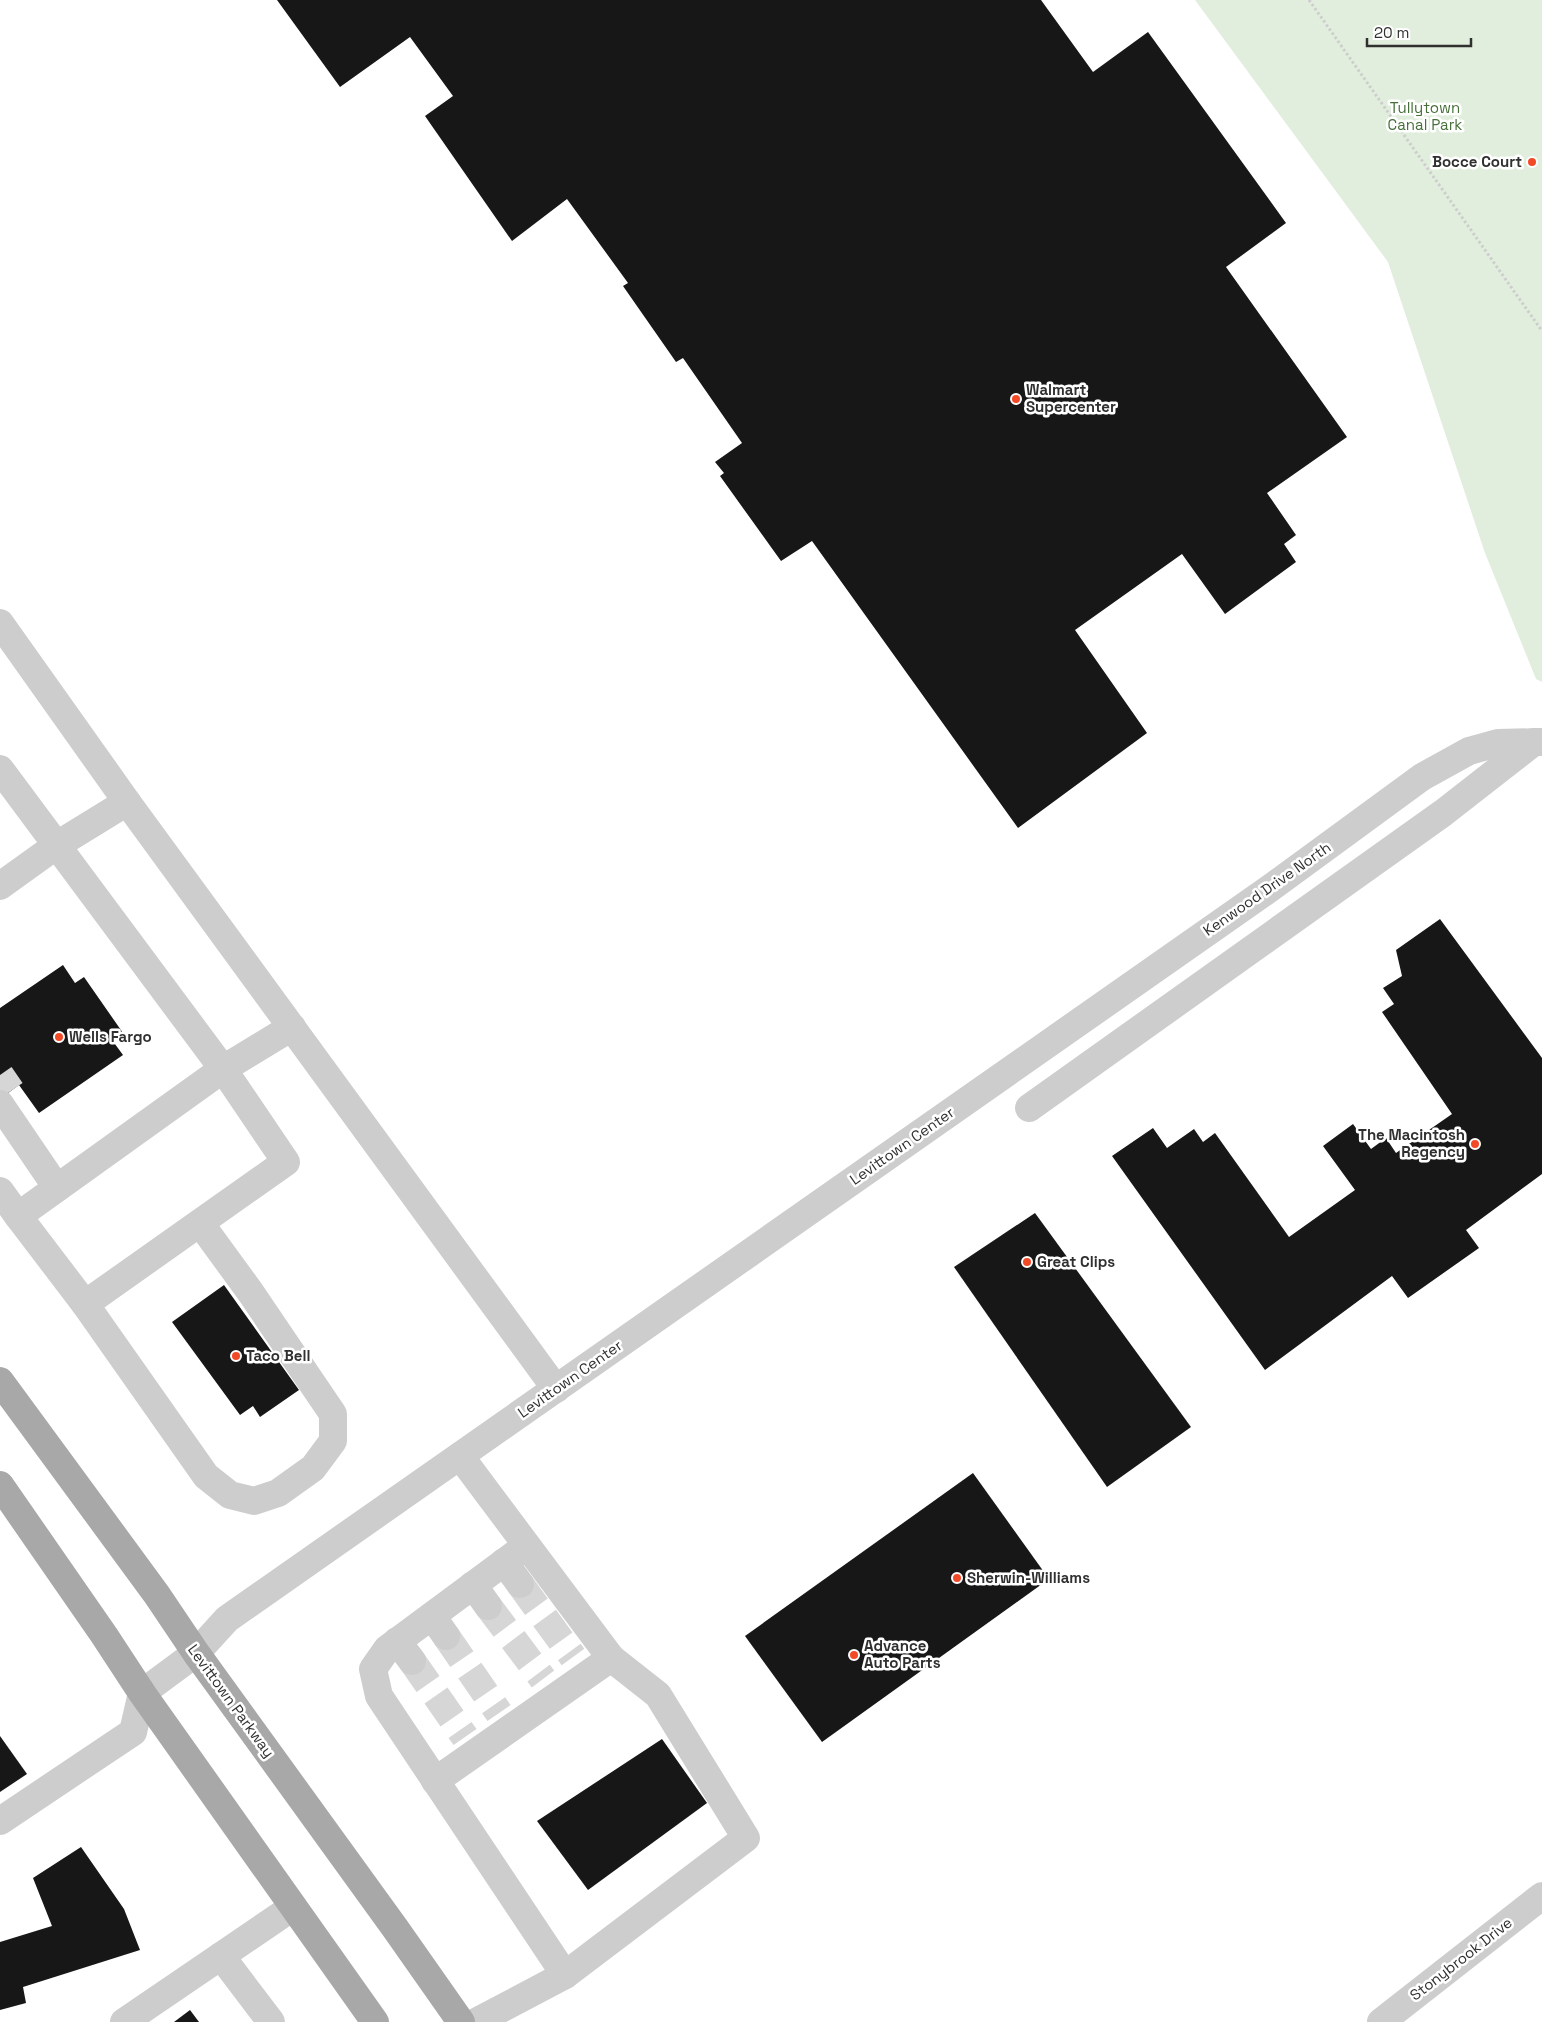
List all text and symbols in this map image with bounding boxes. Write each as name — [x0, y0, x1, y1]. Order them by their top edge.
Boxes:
scale bar — [1367, 15, 1471, 47]
text: 20 m — [1374, 23, 1409, 42]
park label: Tullytown Canal Park — [1388, 98, 1462, 134]
place label: Bocce Court — [1432, 152, 1522, 171]
marker: Bocce Court — [1526, 156, 1538, 168]
place label: Walmart Supercenter — [1026, 380, 1116, 416]
marker: Walmart Supercenter — [1010, 393, 1022, 405]
street label: Kenwood Drive North — [1199, 837, 1334, 940]
place label: Wells Fargo — [69, 1027, 152, 1046]
marker: Wells Fargo — [53, 1031, 65, 1043]
street label: Levittown Center — [846, 1102, 958, 1189]
place label: The Macintosh Regency — [1358, 1125, 1465, 1161]
marker: The Macintosh Regency — [1469, 1138, 1481, 1150]
place label: Great Clips — [1037, 1252, 1115, 1271]
marker: Great Clips — [1021, 1256, 1033, 1268]
street label: Levittown Center — [514, 1335, 626, 1422]
place label: Taco Bell — [246, 1346, 310, 1365]
marker: Taco Bell — [230, 1350, 242, 1362]
place label: Sherwin-Williams — [967, 1568, 1090, 1587]
marker: Sherwin-Williams — [951, 1572, 963, 1584]
place label: Advance Auto Parts — [864, 1636, 941, 1672]
street label: Levittown Parkway — [184, 1640, 279, 1761]
marker: Advance Auto Parts — [848, 1649, 860, 1661]
street label: Stonybrook Drive — [1406, 1913, 1516, 2005]

